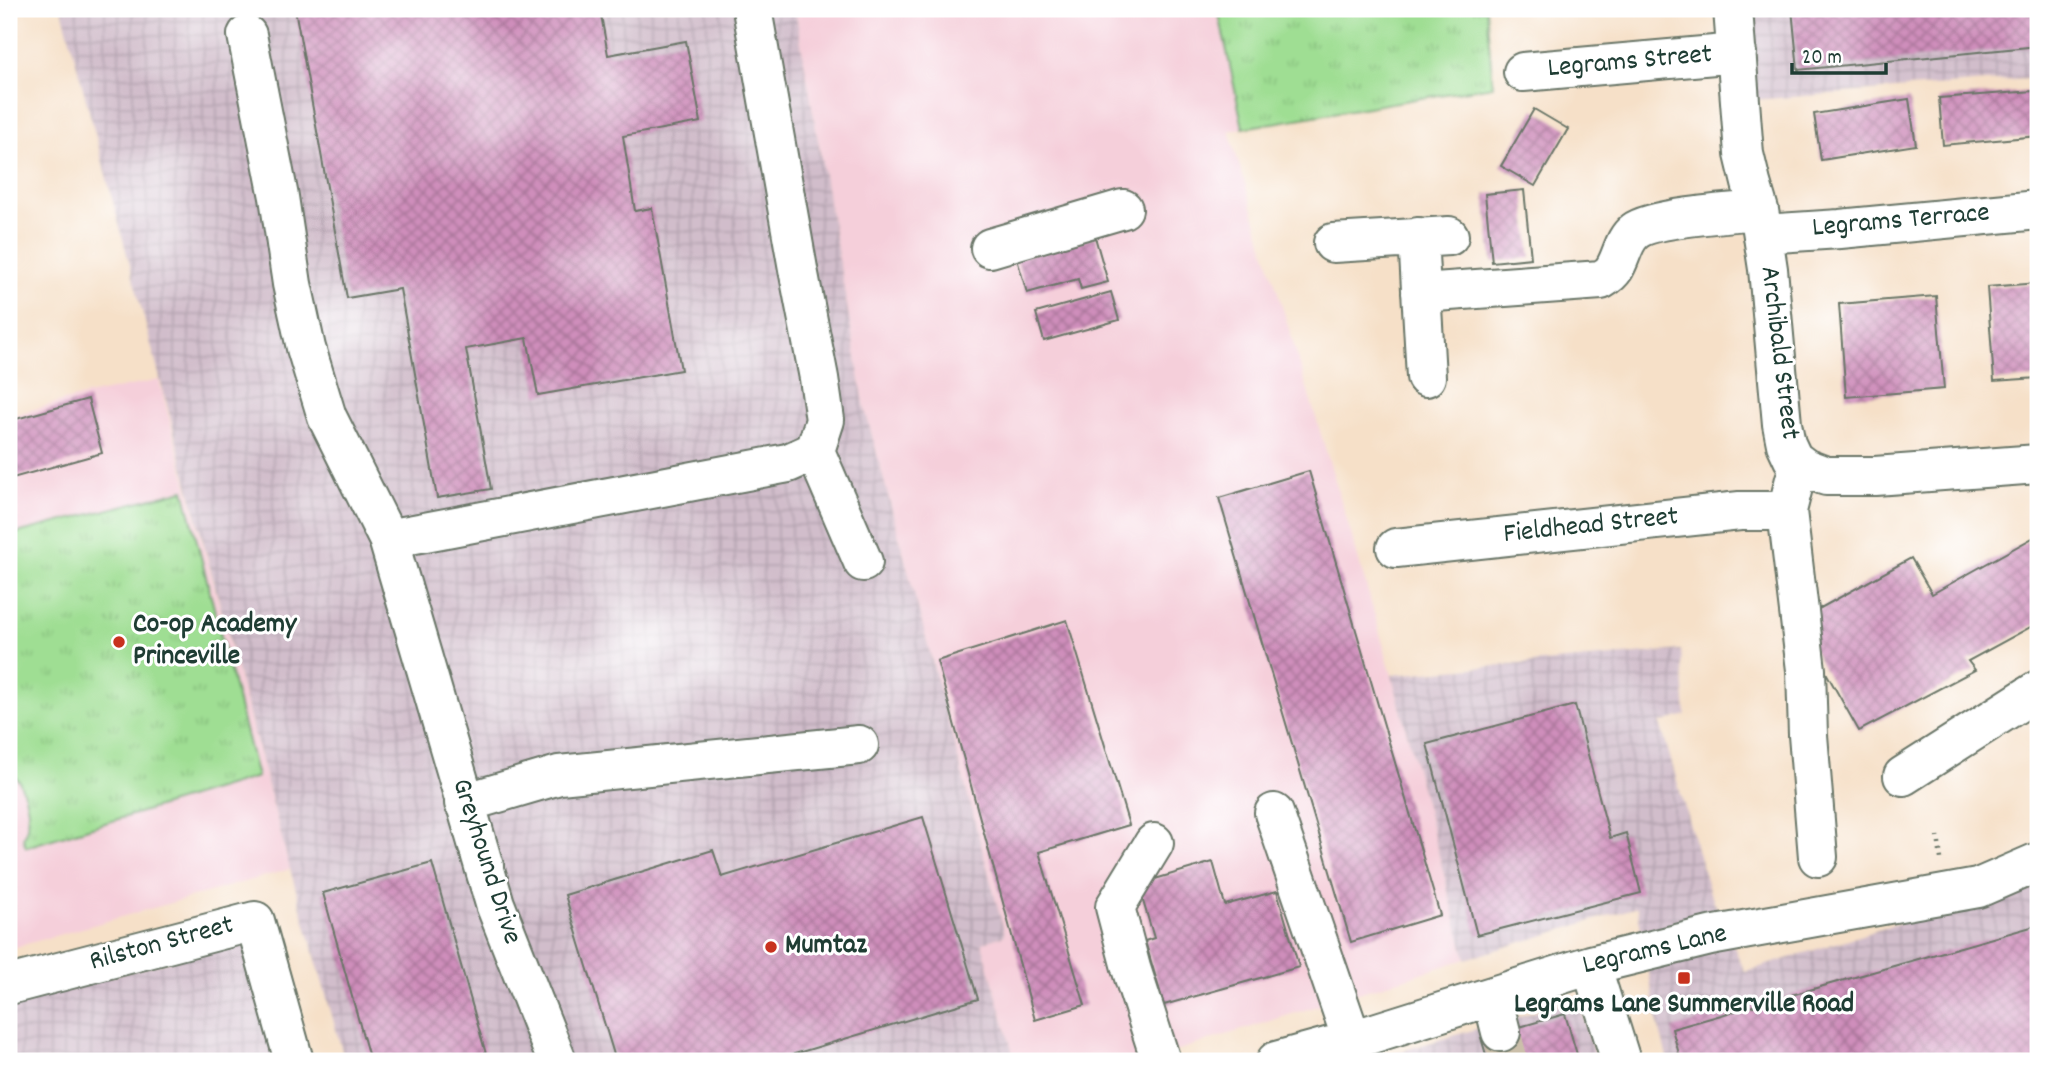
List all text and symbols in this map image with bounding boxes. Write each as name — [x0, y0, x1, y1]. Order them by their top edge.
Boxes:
scale bar — [1792, 32, 1886, 76]
street label: Legrams Street — [1546, 36, 1714, 90]
text: 20 m — [1802, 44, 1842, 74]
street label: Legrams Terrace — [1811, 194, 1991, 250]
street label: Archibald Street — [1748, 264, 1808, 442]
street label: Fieldhead Street — [1502, 498, 1680, 556]
place label: Co-op Academy Princeville — [133, 606, 298, 678]
marker: Co-op Academy Princeville — [111, 634, 127, 650]
street label: Greyhound Drive — [439, 774, 531, 950]
street label: Rilston Street — [86, 907, 238, 983]
street label: Legrams Lane — [1579, 915, 1731, 987]
place label: Mumtaz — [785, 927, 867, 967]
marker: Mumtaz — [763, 939, 779, 955]
marker: Legrams Lane Summerville Road — [1676, 970, 1692, 986]
place label: Legrams Lane Summerville Road — [1514, 986, 1854, 1026]

